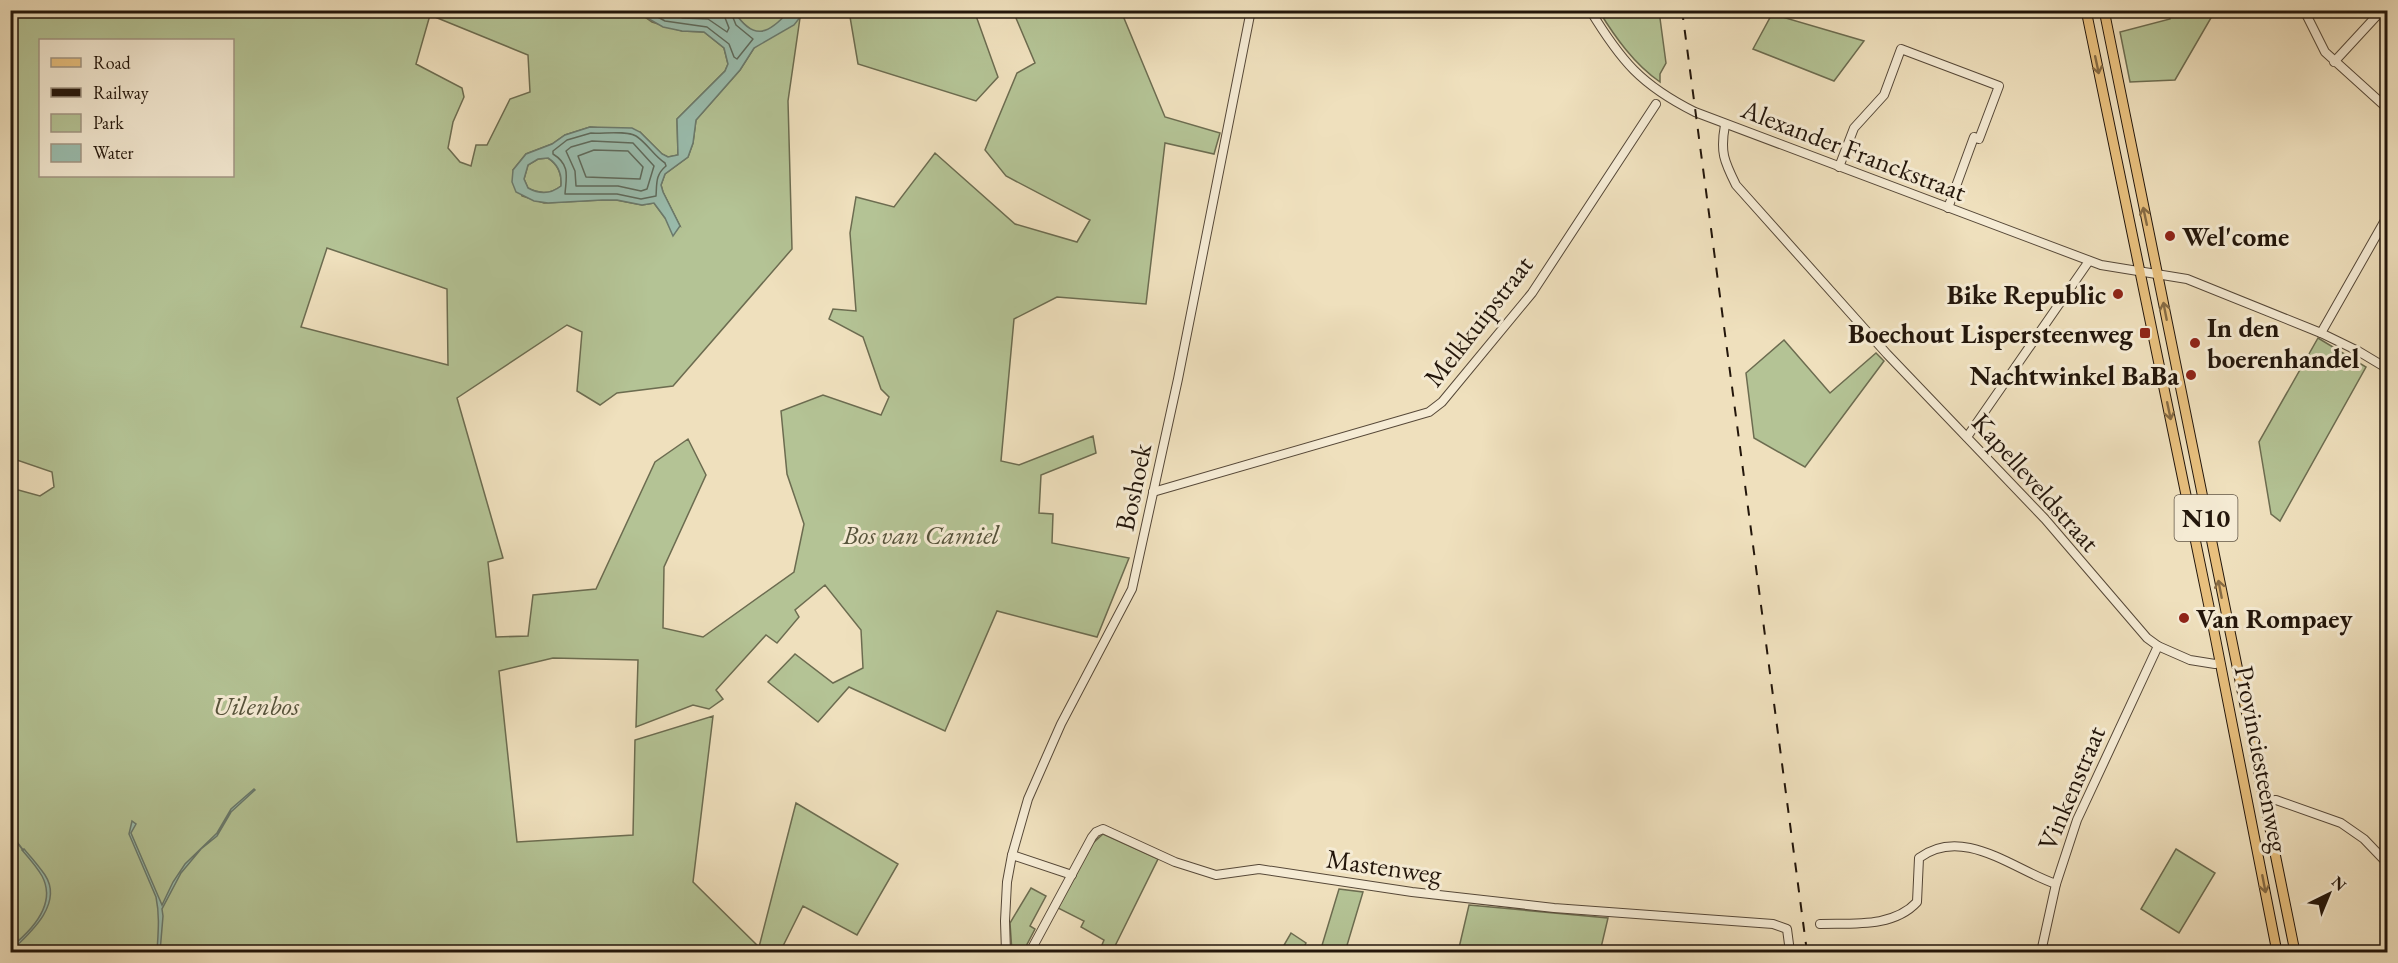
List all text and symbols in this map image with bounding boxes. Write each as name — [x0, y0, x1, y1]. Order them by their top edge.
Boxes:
legend — [39, 39, 234, 177]
text: Road — [93, 51, 132, 74]
one-way arrow — [2092, 54, 2103, 74]
text: Railway — [93, 81, 149, 104]
street label: Alexander Franckstraat — [1736, 91, 1972, 209]
text: Park — [93, 111, 124, 134]
text: Water — [93, 141, 134, 164]
one-way arrow — [2139, 207, 2150, 227]
place label: Wel'come — [2182, 219, 2289, 254]
marker: Wel'come — [2163, 229, 2177, 243]
street label: Melkkuipstraat — [1416, 248, 1541, 394]
place label: Bike Republic — [1947, 277, 2106, 312]
marker: Bike Republic — [2111, 287, 2125, 301]
one-way arrow — [2159, 302, 2170, 321]
place label: In den boerenhandel — [2207, 310, 2360, 376]
place label: Boechout Lispersteenweg — [1848, 316, 2133, 351]
marker: Boechout Lispersteenweg — [2138, 326, 2152, 340]
marker: In den boerenhandel — [2188, 336, 2202, 350]
place label: Nachtwinkel BaBa — [1970, 358, 2179, 393]
marker: Nachtwinkel BaBa — [2184, 368, 2198, 382]
one-way arrow — [2164, 401, 2175, 420]
street label: Kapelleveldstraat — [1964, 405, 2108, 559]
street label: Boshoek — [1107, 440, 1159, 534]
road number: N10 — [2174, 495, 2238, 541]
park label: Bos van Camiel — [842, 517, 1001, 552]
one-way arrow — [2214, 580, 2225, 600]
place label: Van Rompaey — [2196, 601, 2353, 636]
marker: Van Rompaey — [2177, 611, 2191, 625]
street label: Provinciesteenweg — [2227, 663, 2297, 856]
park label: Uilenbos — [213, 688, 300, 723]
street label: Vinkenstraat — [2029, 720, 2113, 856]
street label: Mastenweg — [1324, 841, 1444, 891]
north arrow — [2299, 864, 2359, 924]
text: N — [2327, 871, 2351, 896]
one-way arrow — [2259, 874, 2270, 893]

